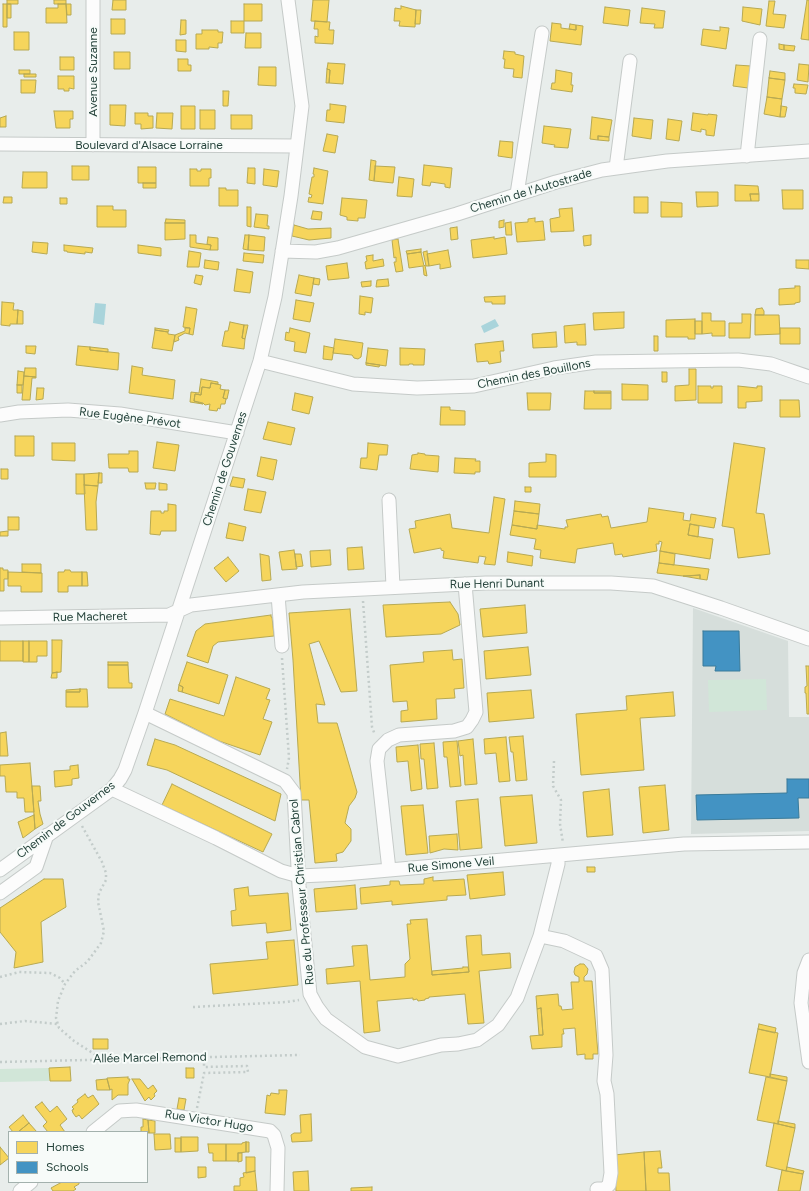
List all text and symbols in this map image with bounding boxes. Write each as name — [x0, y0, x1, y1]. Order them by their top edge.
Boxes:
street label: Avenue Suzanne — [86, 27, 100, 117]
street label: Boulevard d'Alsace Lorraine — [75, 138, 223, 152]
street label: Chemin de l'Autostrade — [468, 166, 594, 216]
street label: Chemin des Bouillons — [476, 356, 592, 392]
street label: Rue Eugène Prévot — [78, 405, 182, 431]
street label: Chemin de Gouvernes — [200, 410, 250, 528]
street label: Rue Henri Dunant — [449, 576, 545, 592]
street label: Rue Macheret — [52, 609, 128, 625]
street label: Chemin de Gouvernes — [14, 778, 118, 862]
street label: Rue du Professeur Christian Cabrol — [287, 798, 317, 986]
street label: Rue Simone Veil — [407, 854, 495, 876]
street label: Allée Marcel Remond — [93, 1050, 207, 1066]
street label: Rue Victor Hugo — [164, 1107, 254, 1135]
legend — [8, 1131, 148, 1183]
text: Homes — [46, 1140, 84, 1154]
text: Schools — [46, 1160, 89, 1174]

